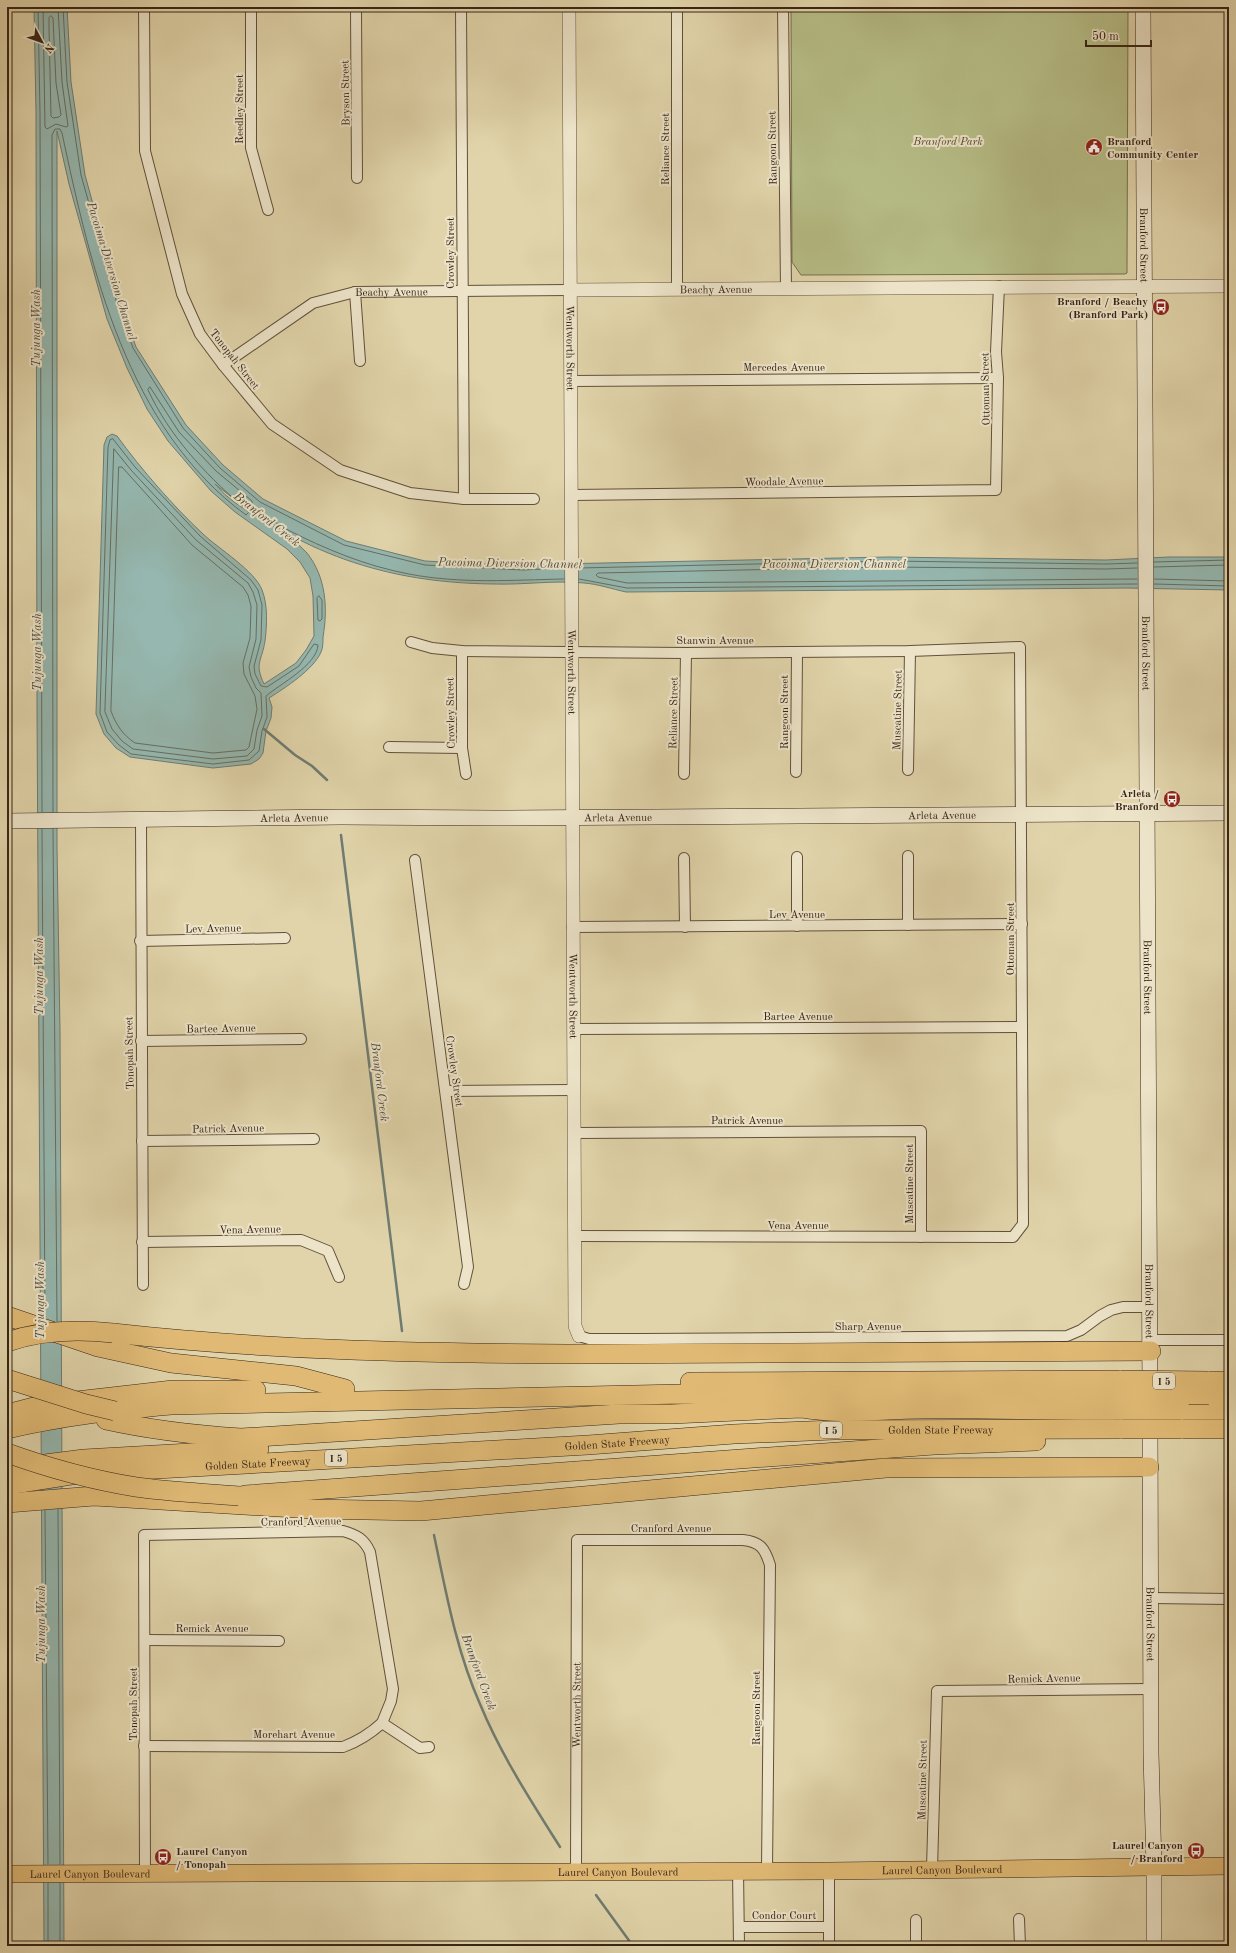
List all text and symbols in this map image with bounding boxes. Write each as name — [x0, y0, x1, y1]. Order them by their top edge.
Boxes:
north arrow — [22, 22, 62, 62]
scale bar — [1086, 22, 1151, 48]
text: 50 m — [1092, 30, 1119, 43]
text: N — [41, 41, 55, 55]
street label: Bryson Street — [340, 60, 353, 126]
street label: Reedley Street — [235, 74, 246, 144]
street label: Rangoon Street — [767, 111, 780, 185]
street label: Reliance Street — [661, 113, 672, 185]
park label: Branford Park — [912, 137, 983, 148]
public building icon: Branford Community Center — [1084, 137, 1104, 157]
place label: Branford Community Center — [1107, 137, 1198, 161]
water label: Pacoima Diversion Channel — [84, 200, 138, 342]
street label: Branford Street — [1137, 207, 1148, 283]
street label: Crowley Street — [446, 217, 457, 289]
street label: Beachy Avenue — [680, 285, 752, 296]
street label: Beachy Avenue — [355, 287, 428, 299]
water label: Tujunga Wash — [31, 289, 43, 367]
place label: Branford / Beachy (Branford Park) — [1057, 297, 1148, 321]
bus stop icon: Branford / Beachy (Branford Park) — [1151, 297, 1171, 317]
street label: Wentworth Street — [563, 305, 575, 391]
street label: Tonopah Street — [207, 328, 261, 392]
street label: Ottoman Street — [980, 352, 993, 426]
street label: Mercedes Avenue — [743, 363, 825, 374]
street label: Woodale Avenue — [745, 476, 824, 489]
water label: Branford Creek — [230, 490, 302, 549]
water label: Pacoima Diversion Channel — [437, 557, 583, 571]
water label: Pacoima Diversion Channel — [761, 559, 907, 571]
water label: Tujunga Wash — [32, 613, 44, 691]
street label: Branford Street — [1139, 615, 1150, 691]
street label: Wentworth Street — [565, 629, 576, 715]
street label: Stanwin Avenue — [676, 636, 754, 647]
street label: Muscatine Street — [892, 670, 905, 750]
street label: Rangoon Street — [780, 675, 791, 749]
street label: Crowley Street — [445, 677, 458, 749]
street label: Reliance Street — [668, 677, 681, 749]
place label: Arleta / Branford — [1115, 789, 1159, 813]
bus stop icon: Arleta / Branford — [1162, 789, 1182, 809]
street label: Arleta Avenue — [908, 811, 976, 822]
street label: Arleta Avenue — [260, 813, 328, 825]
street label: Arleta Avenue — [584, 813, 652, 824]
street label: Ottoman Street — [1006, 902, 1017, 976]
street label: Lev Avenue — [769, 910, 825, 921]
street label: Lev Avenue — [185, 924, 241, 935]
water label: Tujunga Wash — [34, 937, 46, 1015]
street label: Branford Street — [1141, 939, 1152, 1015]
street label: Wentworth Street — [566, 953, 578, 1039]
street label: Bartee Avenue — [763, 1012, 833, 1023]
street label: Tonopah Street — [124, 1016, 137, 1090]
street label: Bartee Avenue — [186, 1023, 256, 1036]
street label: Crowley Street — [443, 1035, 464, 1108]
water label: Branford Creek — [368, 1041, 390, 1123]
street label: Patrick Avenue — [711, 1116, 783, 1127]
street label: Patrick Avenue — [192, 1123, 264, 1136]
street label: Muscatine Street — [905, 1144, 916, 1224]
street label: Vena Avenue — [767, 1221, 829, 1232]
street label: Vena Avenue — [219, 1224, 281, 1237]
water label: Tujunga Wash — [35, 1261, 47, 1339]
street label: Branford Street — [1142, 1263, 1154, 1339]
street label: Sharp Avenue — [835, 1322, 901, 1333]
road number: I 5 — [1153, 1373, 1175, 1389]
road number: I 5 — [820, 1422, 842, 1438]
street label: Golden State Freeway — [888, 1425, 994, 1437]
street label: Golden State Freeway — [564, 1435, 671, 1453]
road number: I 5 — [325, 1450, 347, 1466]
street label: Golden State Freeway — [205, 1456, 311, 1473]
street label: Cranford Avenue — [261, 1516, 341, 1529]
street label: Cranford Avenue — [631, 1524, 711, 1535]
water label: Tujunga Wash — [36, 1585, 48, 1663]
street label: Branford Street — [1144, 1586, 1155, 1662]
street label: Remick Avenue — [175, 1624, 249, 1635]
water label: Branford Creek — [458, 1632, 497, 1712]
street label: Wentworth Street — [572, 1662, 584, 1748]
street label: Tonopah Street — [129, 1667, 140, 1741]
street label: Rangoon Street — [752, 1671, 763, 1745]
street label: Remick Avenue — [1007, 1673, 1081, 1686]
street label: Morehart Avenue — [253, 1730, 335, 1741]
street label: Muscatine Street — [917, 1740, 930, 1820]
place label: Laurel Canyon / Branford — [1112, 1841, 1183, 1865]
bus stop icon: Laurel Canyon / Branford — [1186, 1841, 1206, 1861]
bus stop icon: Laurel Canyon / Tonopah — [153, 1847, 173, 1867]
place label: Laurel Canyon / Tonopah — [176, 1847, 247, 1871]
street label: Laurel Canyon Boulevard — [881, 1865, 1003, 1877]
street label: Laurel Canyon Boulevard — [557, 1868, 679, 1879]
street label: Laurel Canyon Boulevard — [29, 1869, 151, 1881]
street label: Condor Court — [752, 1911, 816, 1922]

